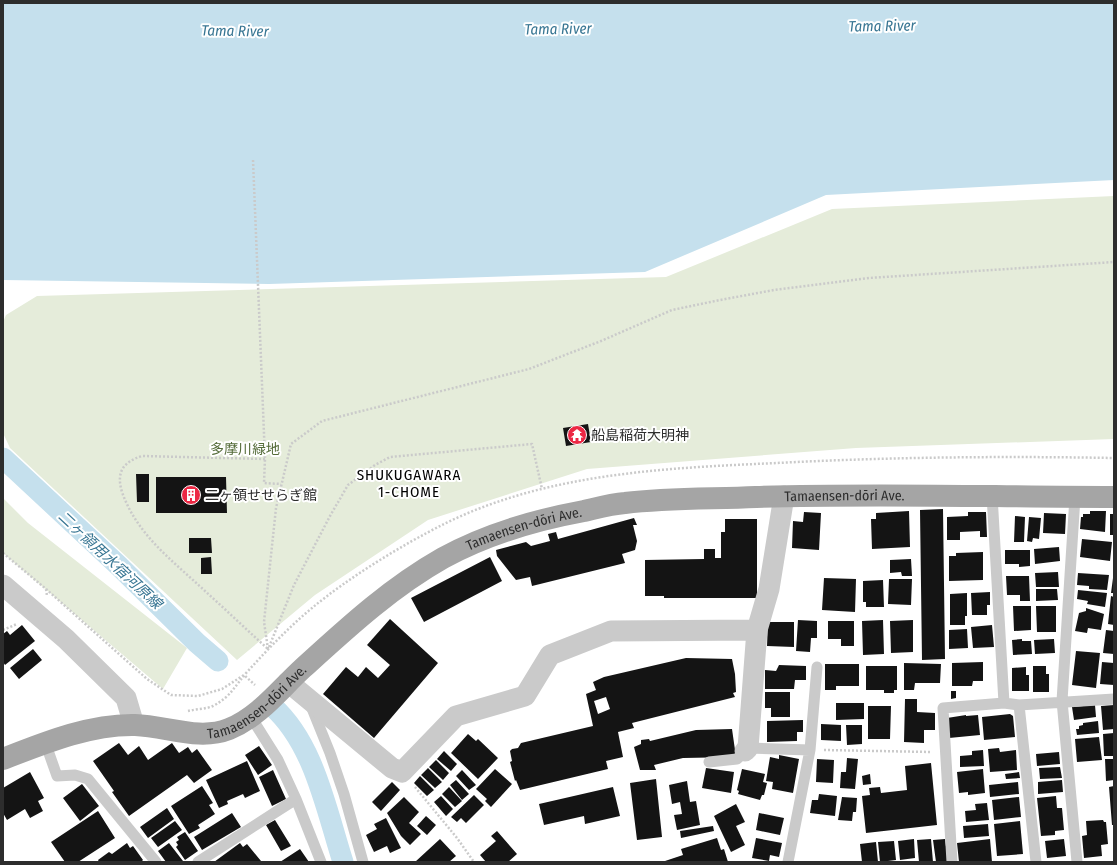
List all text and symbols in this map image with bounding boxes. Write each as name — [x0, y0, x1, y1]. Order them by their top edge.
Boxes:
water label: Tama River — [848, 16, 917, 36]
water label: Tama River — [524, 19, 593, 39]
water label: Tama River — [201, 21, 270, 41]
temple icon: 船島稲荷大明神 — [566, 424, 588, 446]
place label: 船島稲荷大明神 — [591, 427, 689, 444]
park label: 多摩川緑地 — [210, 441, 280, 458]
district label: SHUKUGAWARA 1-CHOME — [357, 466, 461, 501]
building icon: 二ヶ領せせらぎ館 — [180, 484, 202, 506]
place label: 二ヶ領せせらぎ館 — [205, 487, 317, 504]
street label: Tamaensen-dōri Ave. — [784, 487, 905, 505]
street label: Tamaensen-dōri Ave. — [464, 504, 583, 554]
water label: 二ヶ領用水宿河原線 — [54, 507, 167, 614]
street label: Tamaensen-dōri Ave. — [207, 661, 310, 743]

